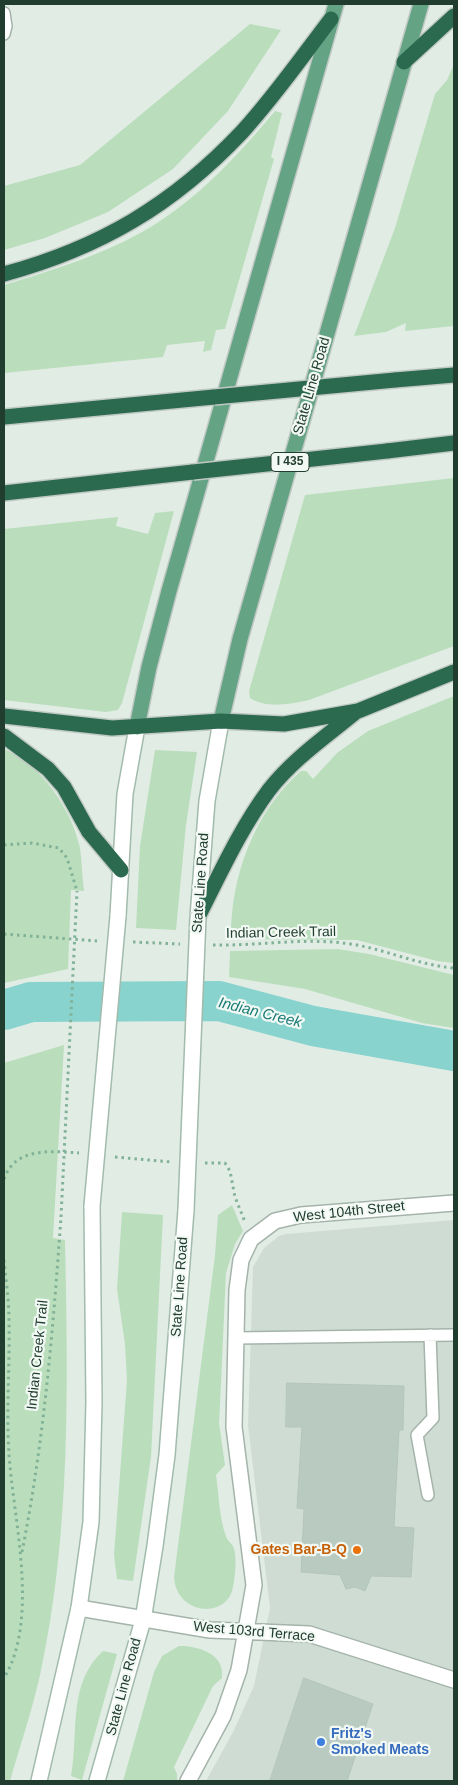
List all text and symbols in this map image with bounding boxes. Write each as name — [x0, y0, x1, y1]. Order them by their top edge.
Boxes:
street label: State Line Road — [290, 335, 334, 437]
road number: I 435 — [271, 452, 309, 472]
street label: State Line Road — [189, 832, 213, 934]
street label: Indian Creek Trail — [226, 924, 336, 942]
water label: Indian Creek — [217, 994, 303, 1032]
street label: West 104th Street — [293, 1198, 405, 1226]
street label: State Line Road — [168, 1236, 192, 1338]
street label: Indian Creek Trail — [24, 1299, 52, 1411]
place label: Gates Bar-B-Q — [251, 1542, 347, 1558]
marker: Gates Bar-B-Q — [351, 1544, 363, 1556]
street label: West 103rd Terrace — [193, 1618, 315, 1646]
street label: State Line Road — [103, 1636, 145, 1738]
place label: Fritz's Smoked Meats — [331, 1726, 429, 1758]
marker: Fritz's Smoked Meats — [315, 1736, 327, 1748]

